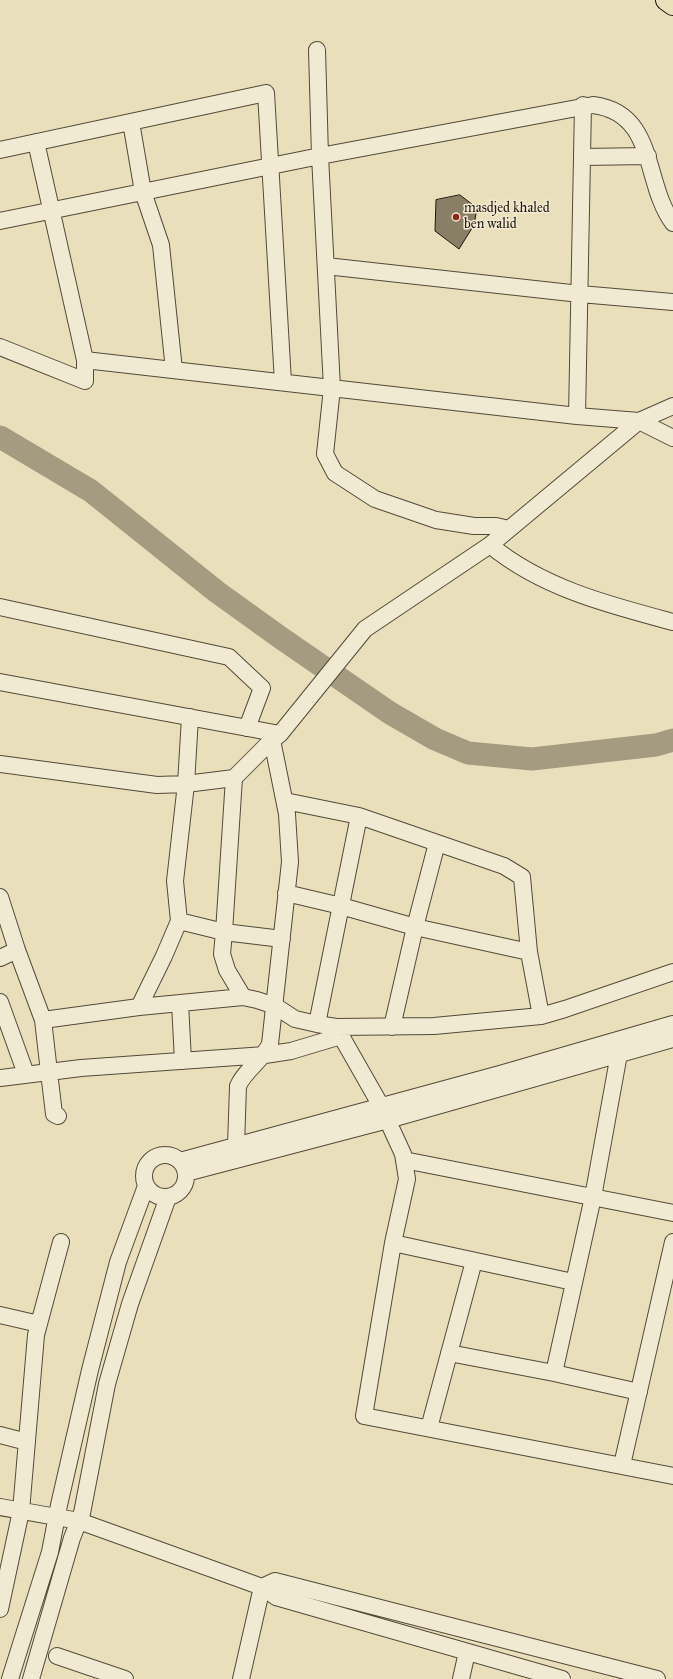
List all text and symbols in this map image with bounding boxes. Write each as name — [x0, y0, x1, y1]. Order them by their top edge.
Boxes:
place label: masdjed khaled ben walid — [464, 201, 550, 234]
marker: masdjed khaled ben walid — [451, 212, 461, 222]

